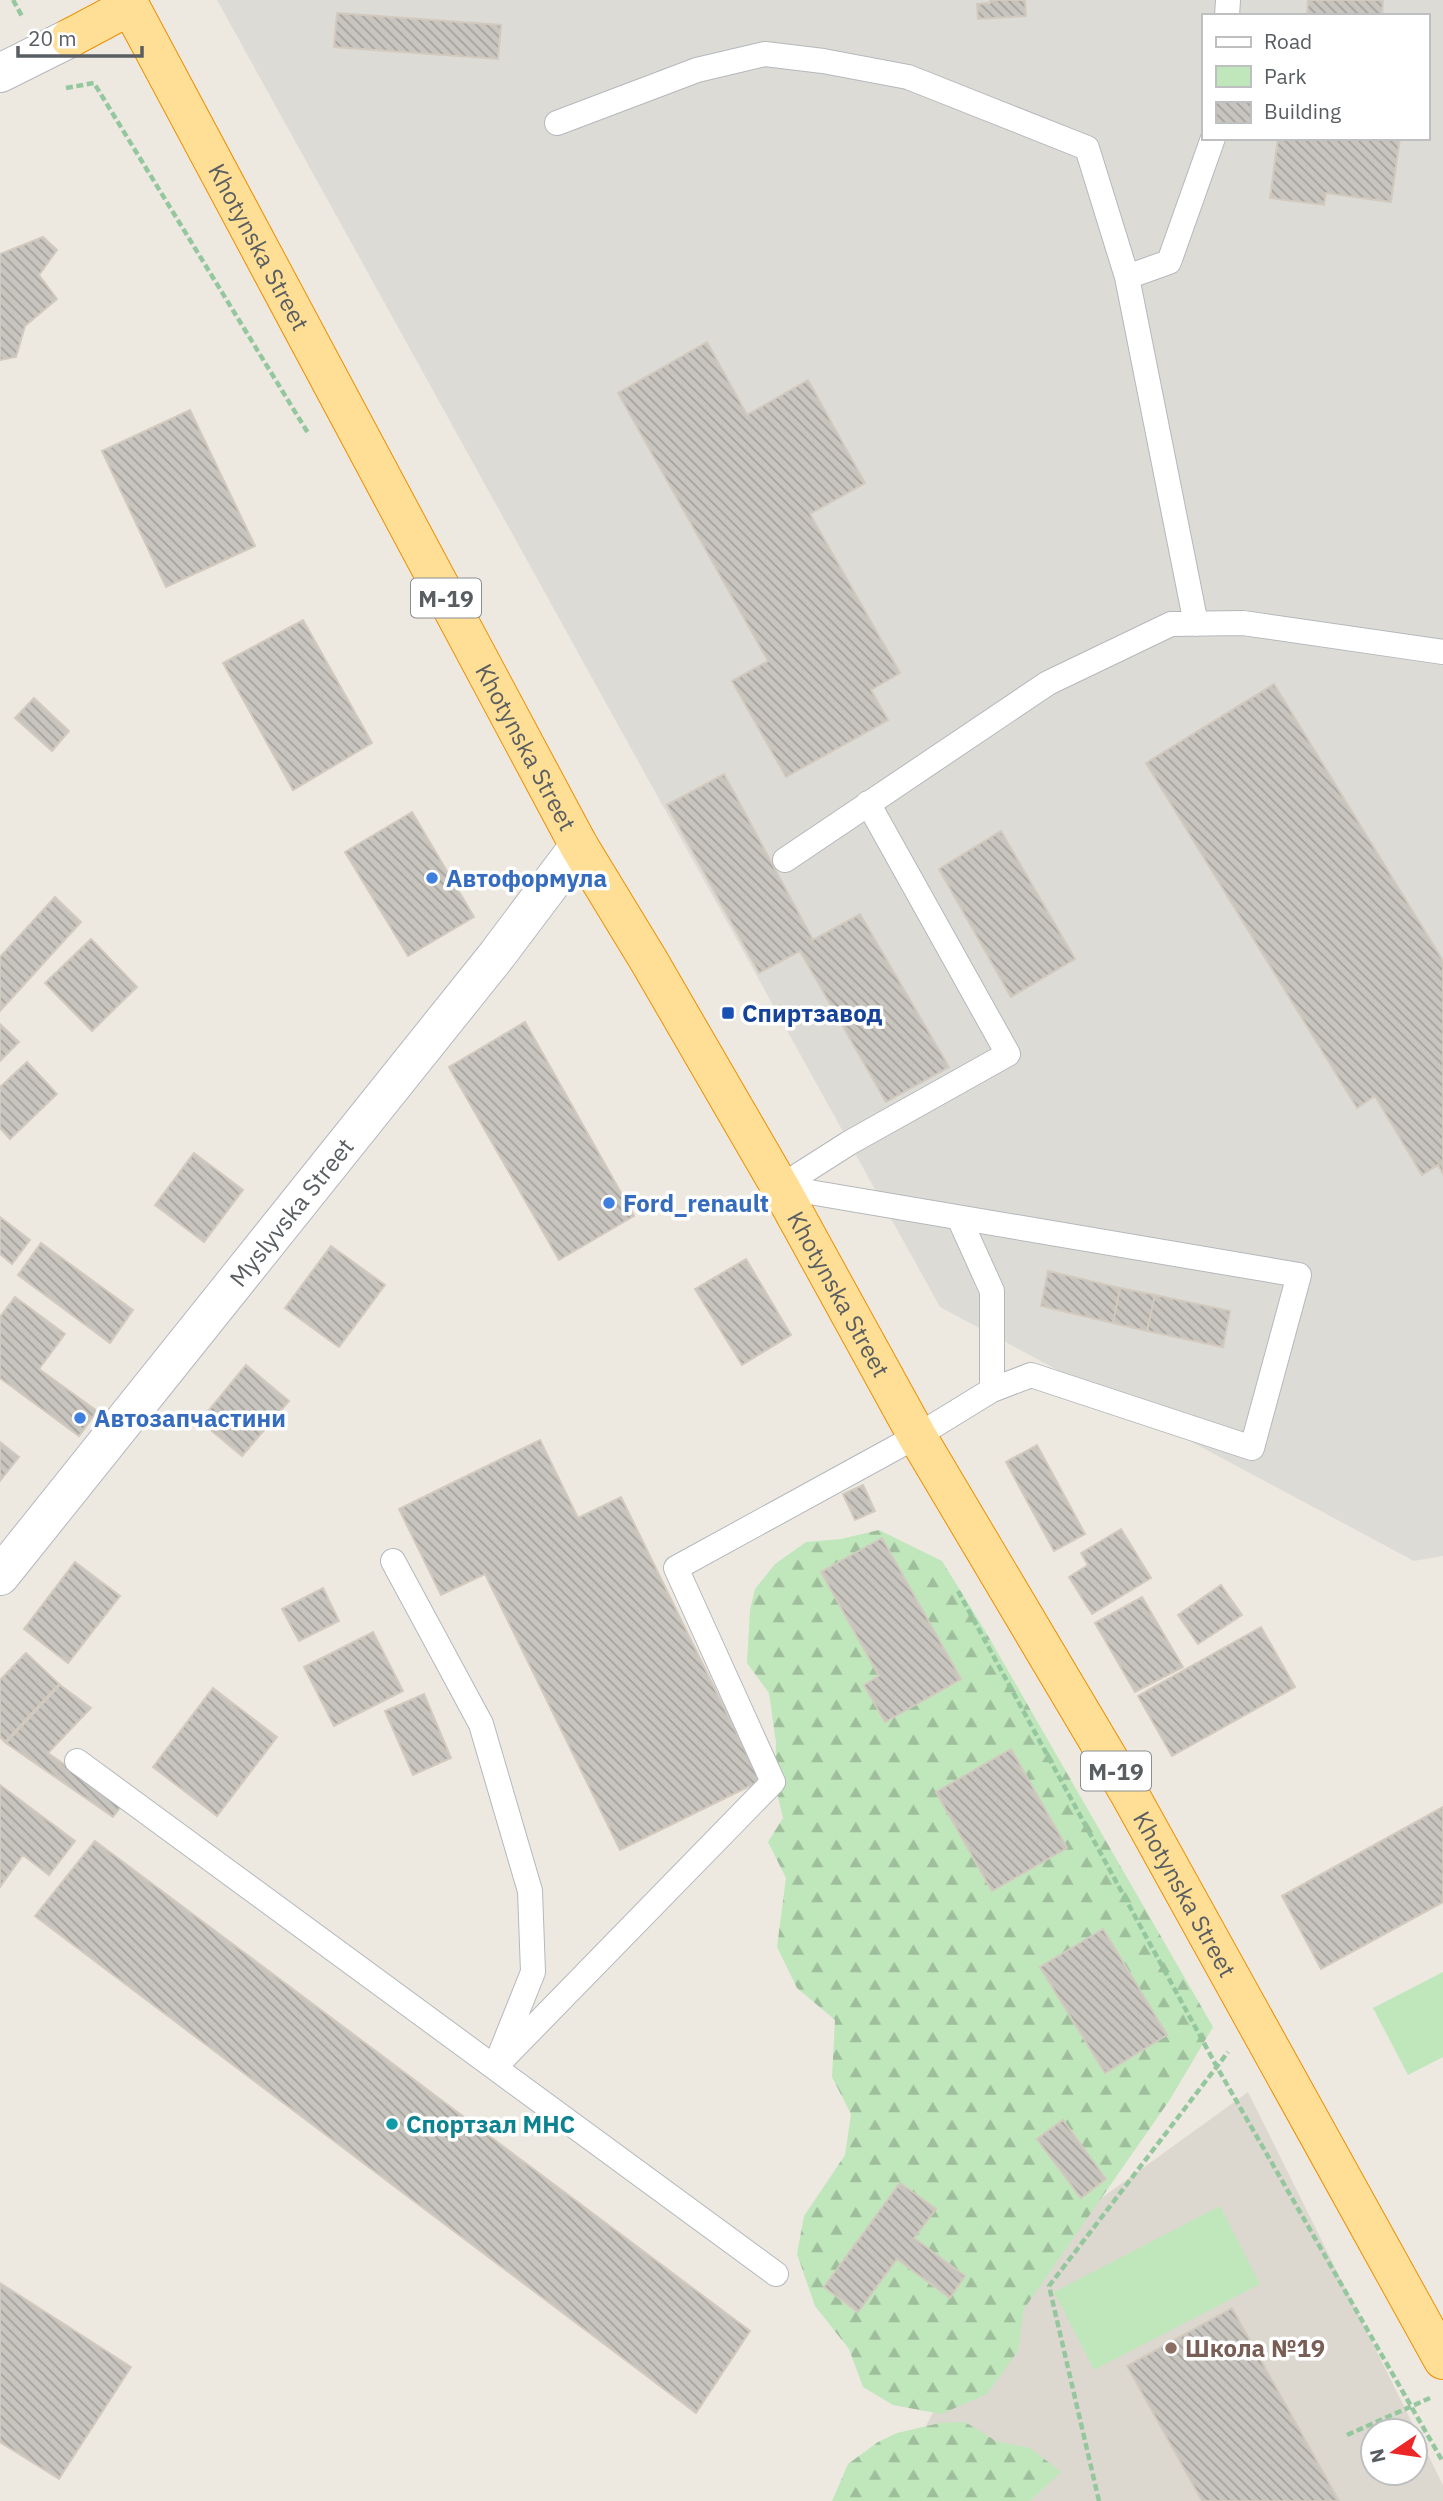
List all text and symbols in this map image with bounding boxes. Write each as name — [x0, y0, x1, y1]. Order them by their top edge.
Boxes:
scale bar — [18, 14, 142, 58]
legend — [1202, 14, 1429, 140]
text: 20 m — [28, 24, 77, 52]
text: Road — [1264, 27, 1312, 55]
text: Park — [1264, 62, 1307, 90]
text: Building — [1264, 97, 1341, 125]
street label: Khotynska Street — [201, 158, 317, 336]
road number: М-19 — [411, 578, 481, 618]
street label: Khotynska Street — [468, 658, 584, 836]
place label: Автоформула — [446, 862, 607, 894]
marker: Автоформула — [424, 870, 440, 886]
place label: Спиртзавод — [742, 997, 883, 1029]
marker: Спиртзавод — [720, 1005, 736, 1021]
street label: Myslyvska Street — [222, 1131, 360, 1293]
place label: Ford_renault — [623, 1187, 769, 1219]
marker: Ford_renault — [601, 1195, 617, 1211]
street label: Khotynska Street — [780, 1205, 897, 1383]
place label: Автозапчастини — [94, 1402, 286, 1434]
marker: Автозапчастини — [72, 1410, 88, 1426]
road number: М-19 — [1081, 1752, 1151, 1790]
street label: Khotynska Street — [1126, 1805, 1244, 1983]
place label: Спортзал МНС — [406, 2108, 575, 2140]
marker: Спортзал МНС — [384, 2116, 400, 2132]
place label: Школа №19 — [1185, 2332, 1325, 2364]
marker: Школа №19 — [1163, 2340, 1179, 2356]
north arrow — [1359, 2417, 1429, 2487]
text: N — [1364, 2446, 1391, 2465]

